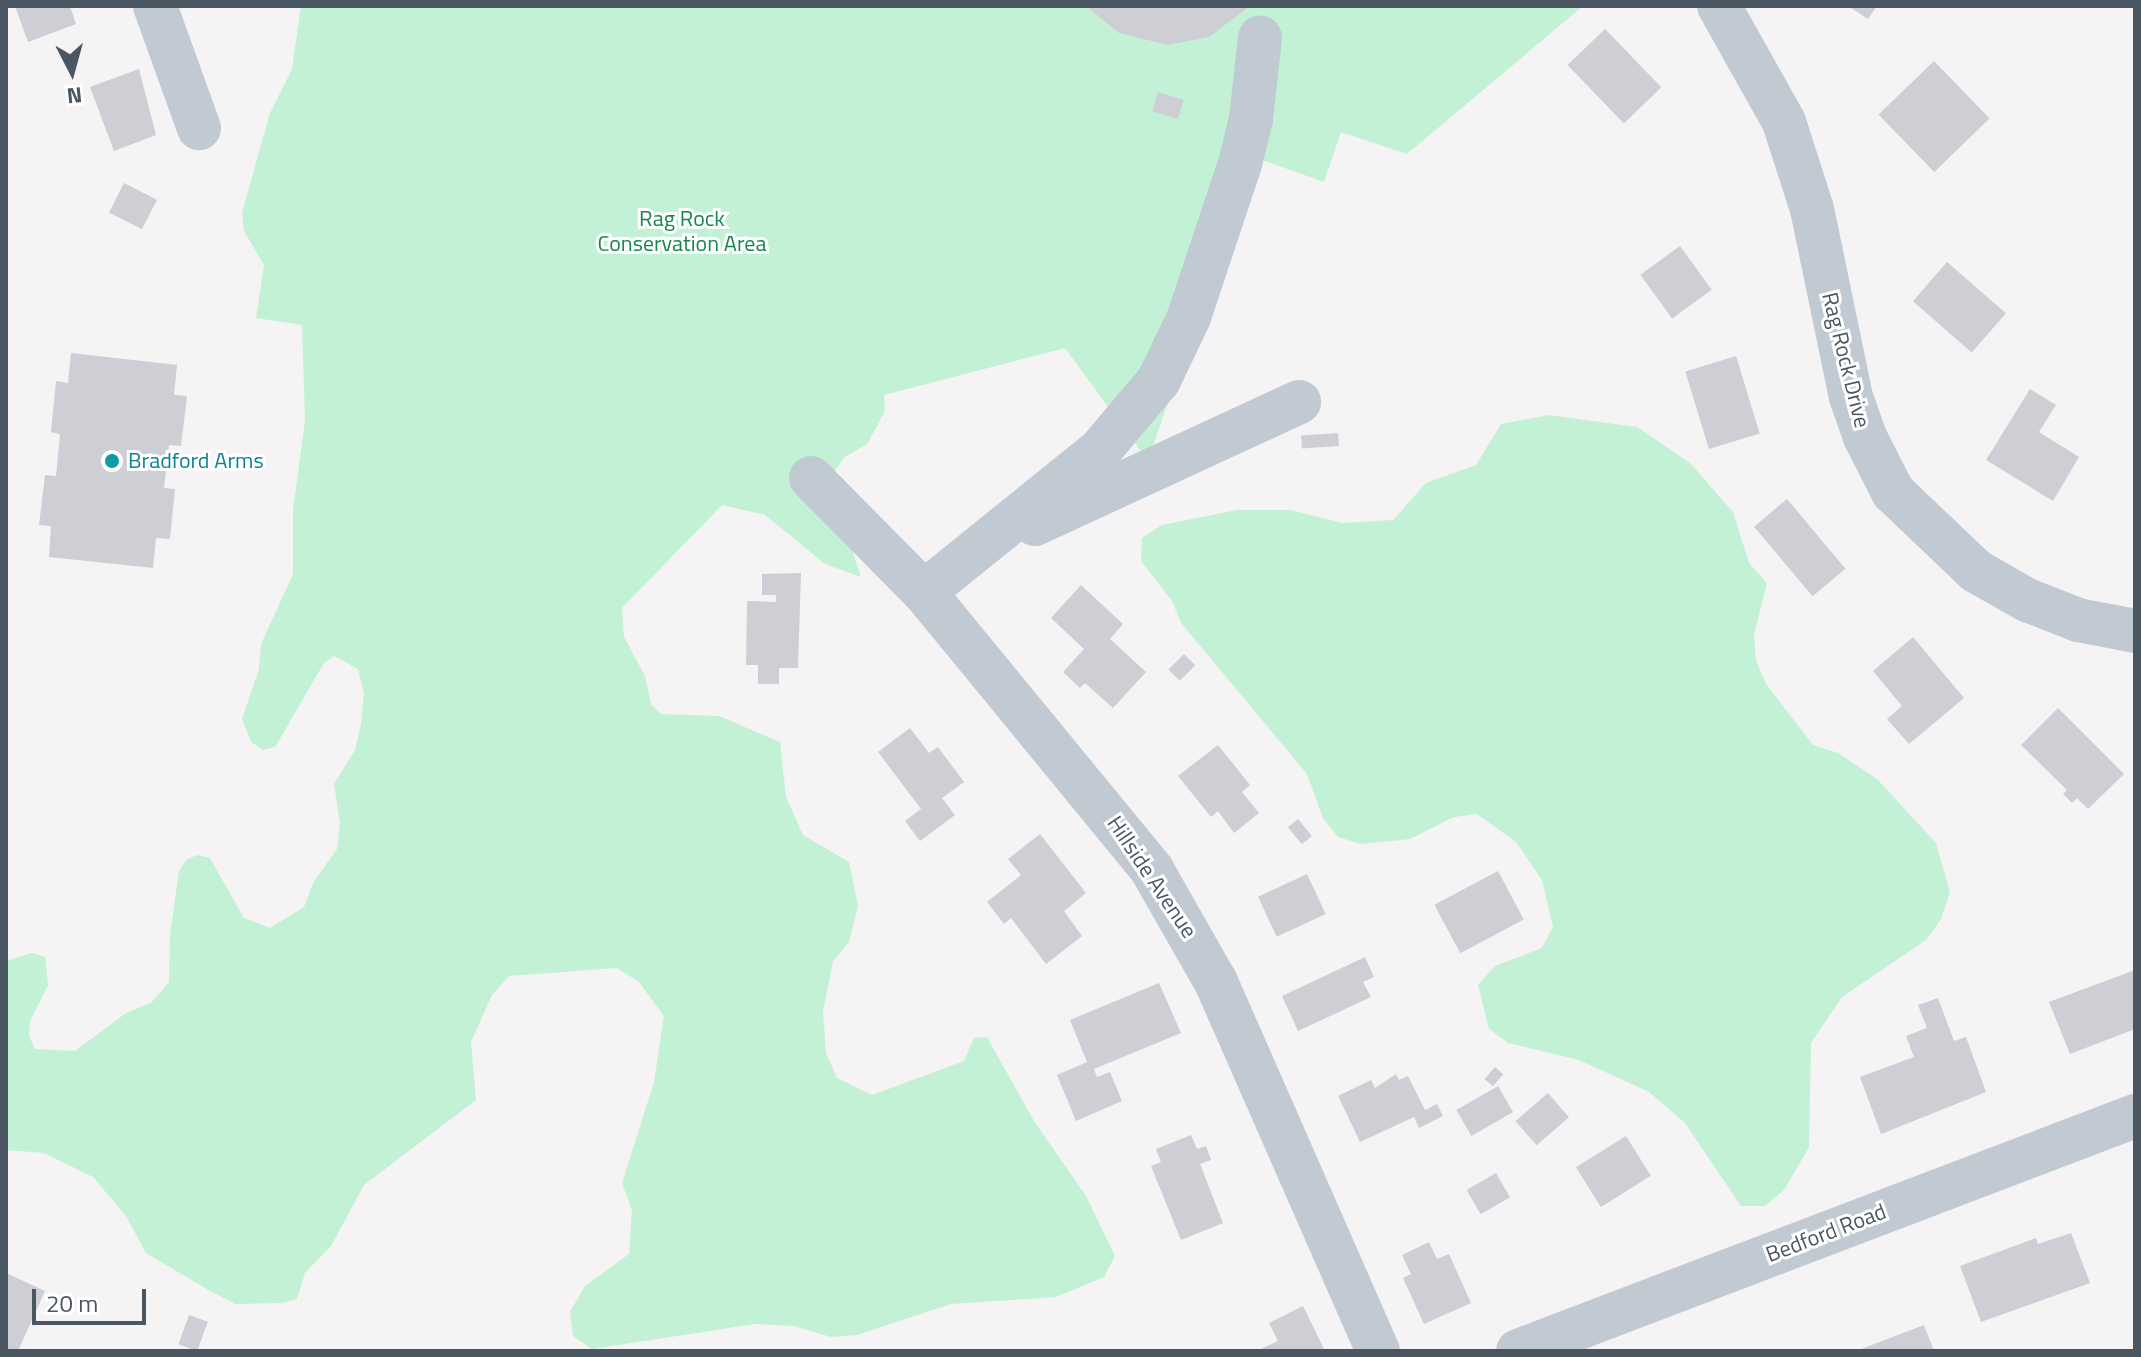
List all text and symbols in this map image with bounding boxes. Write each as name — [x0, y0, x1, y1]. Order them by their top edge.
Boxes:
north arrow — [32, 32, 112, 112]
text: N — [65, 78, 84, 114]
park label: Rag Rock Conservation Area — [597, 205, 767, 256]
street label: Rag Rock Drive — [1816, 289, 1876, 431]
place label: Bradford Arms — [128, 448, 264, 474]
marker: Bradford Arms — [103, 452, 121, 470]
street label: Hillside Avenue — [1102, 811, 1202, 943]
street label: Bedford Road — [1762, 1198, 1890, 1268]
scale bar — [36, 1273, 150, 1323]
text: 20 m — [46, 1285, 98, 1321]

